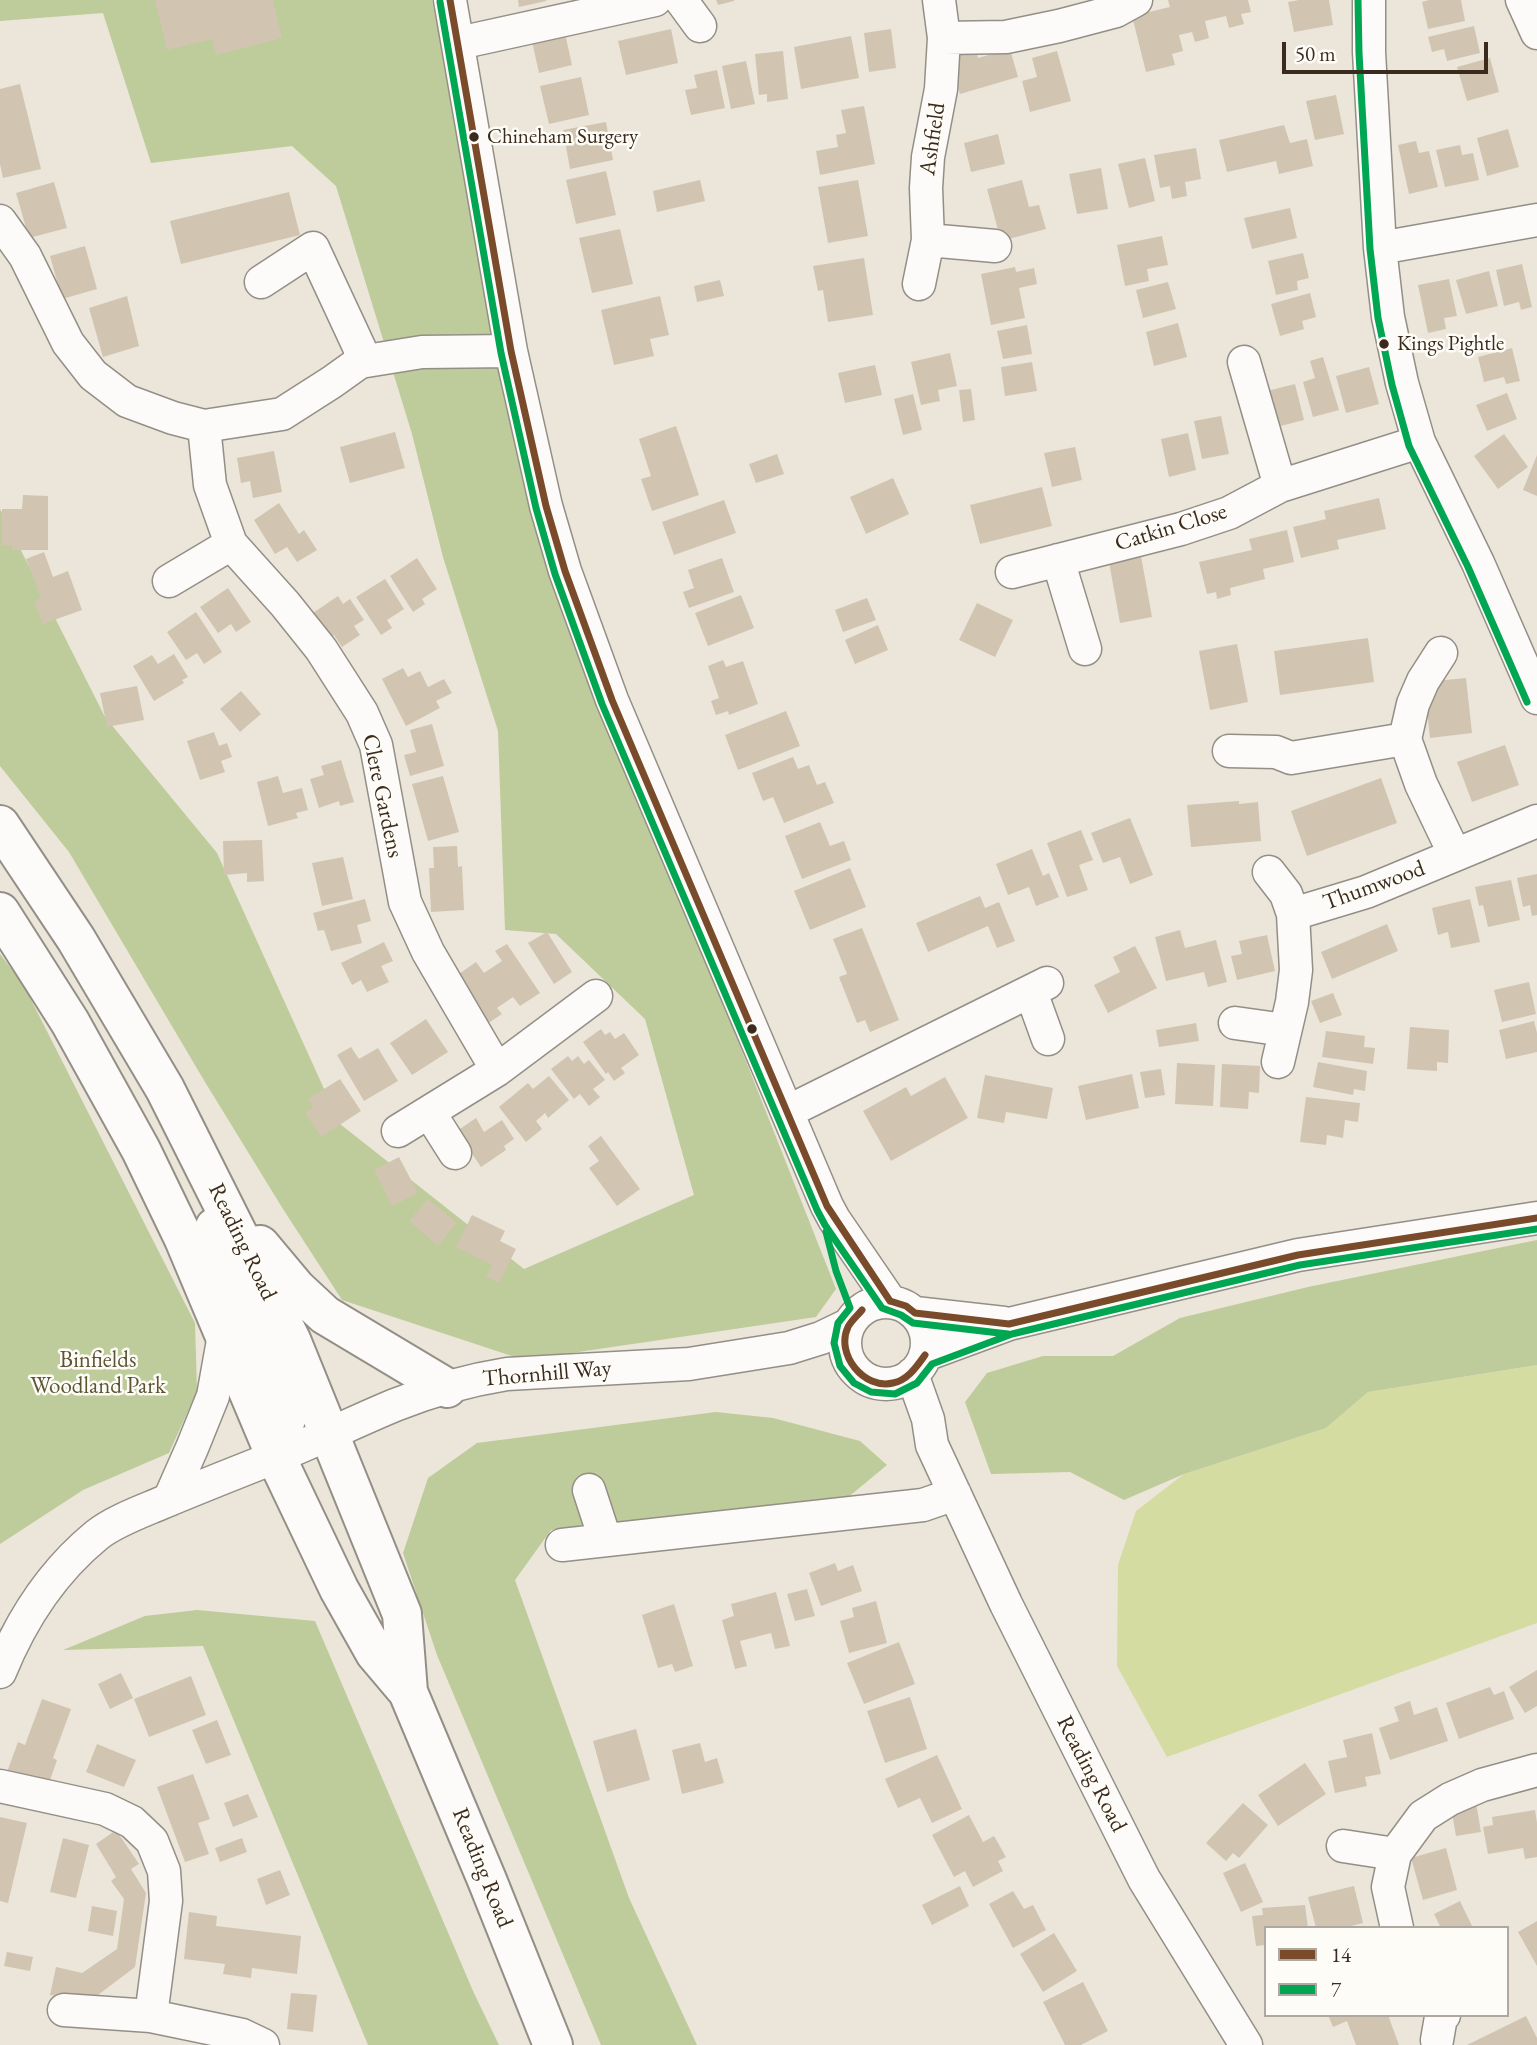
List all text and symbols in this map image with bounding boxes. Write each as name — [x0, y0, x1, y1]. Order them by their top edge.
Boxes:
scale bar — [1285, 28, 1492, 72]
text: 50 m — [1295, 40, 1336, 67]
street label: Ashfield — [914, 101, 952, 177]
place label: Chineham Surgery — [487, 124, 638, 150]
marker: Chineham Surgery — [467, 130, 481, 144]
place label: Kings Pightle — [1397, 331, 1504, 357]
marker: Kings Pightle — [1377, 337, 1391, 351]
street label: Catkin Close — [1112, 498, 1230, 558]
street label: Clere Gardens — [355, 732, 409, 860]
street label: Thumwood — [1319, 855, 1429, 917]
unlabelled marker — [745, 1022, 759, 1036]
street label: Reading Road — [202, 1179, 282, 1305]
park label: Binfields Woodland Park — [30, 1347, 166, 1401]
street label: Thornhill Way — [481, 1355, 613, 1393]
street label: Reading Road — [1050, 1711, 1132, 1837]
street label: Reading Road — [445, 1804, 519, 1932]
legend — [1264, 1926, 1509, 2017]
text: 14 — [1331, 1941, 1351, 1968]
text: 7 — [1331, 1976, 1341, 2003]

